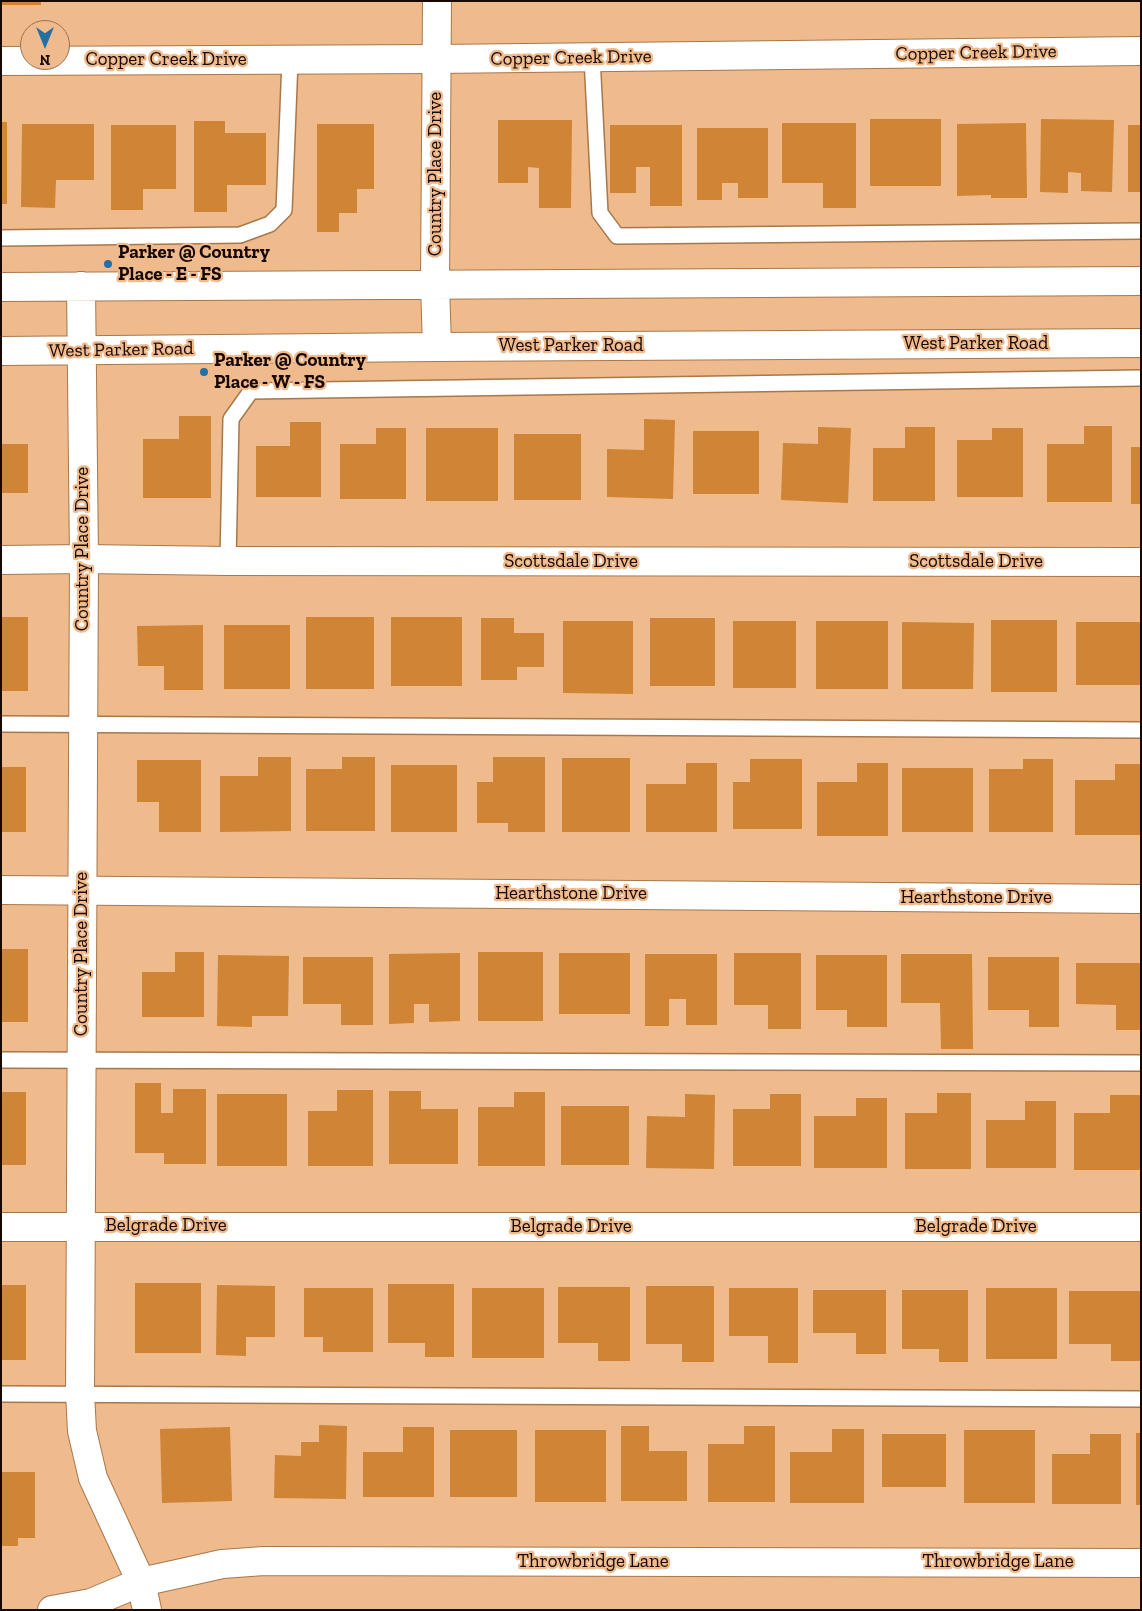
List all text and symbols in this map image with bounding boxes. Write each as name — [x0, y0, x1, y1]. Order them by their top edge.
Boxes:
north arrow — [20, 20, 70, 70]
street label: Copper Creek Drive — [895, 40, 1057, 66]
street label: Copper Creek Drive — [490, 45, 652, 71]
street label: Copper Creek Drive — [85, 49, 247, 71]
text: N — [40, 51, 50, 68]
street label: Country Place Drive — [425, 92, 447, 256]
place label: Parker @ Country Place - E - FS — [118, 242, 270, 286]
marker: Parker @ Country Place - E - FS — [102, 258, 114, 270]
street label: West Parker Road — [904, 333, 1048, 355]
street label: West Parker Road — [499, 335, 643, 357]
street label: West Parker Road — [48, 337, 194, 363]
place label: Parker @ Country Place - W - FS — [214, 350, 366, 394]
marker: Parker @ Country Place - W - FS — [198, 366, 210, 378]
street label: Country Place Drive — [72, 467, 94, 631]
street label: Scottsdale Drive — [504, 551, 638, 573]
street label: Scottsdale Drive — [909, 551, 1043, 573]
street label: Country Place Drive — [71, 872, 93, 1036]
street label: Hearthstone Drive — [495, 883, 647, 905]
street label: Hearthstone Drive — [900, 887, 1052, 909]
street label: Belgrade Drive — [105, 1215, 227, 1237]
street label: Belgrade Drive — [510, 1216, 632, 1238]
street label: Belgrade Drive — [915, 1216, 1037, 1238]
street label: Throwbridge Lane — [517, 1551, 669, 1573]
street label: Throwbridge Lane — [922, 1551, 1074, 1573]

